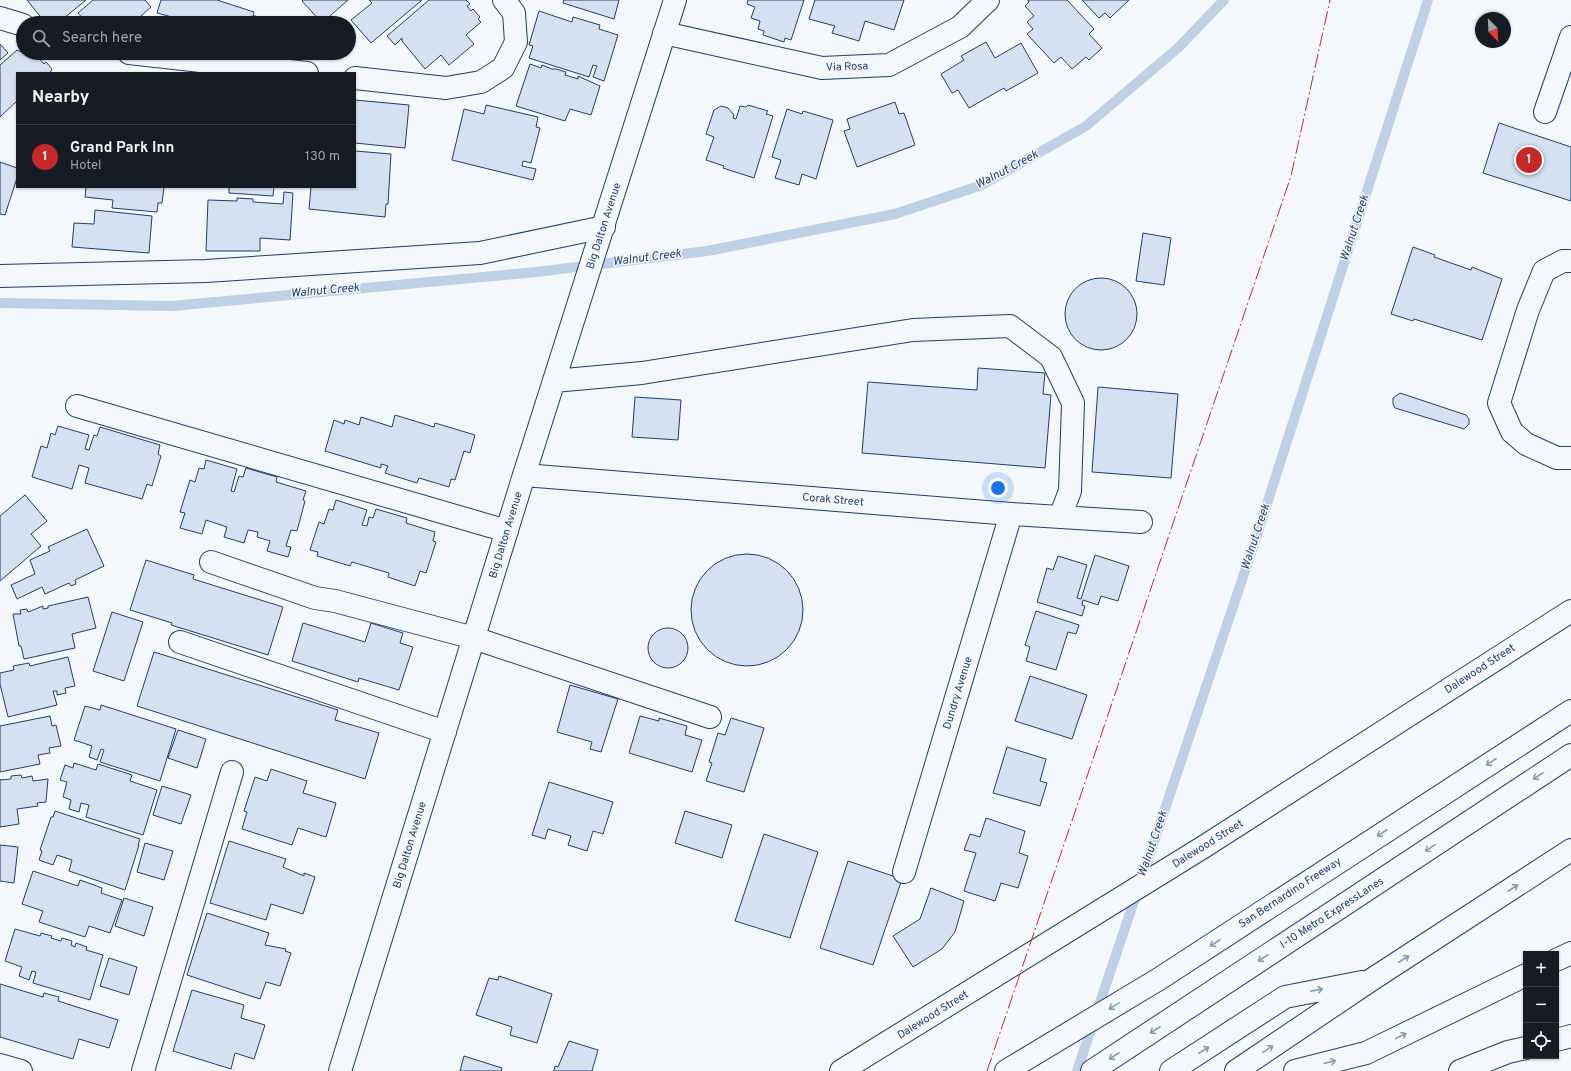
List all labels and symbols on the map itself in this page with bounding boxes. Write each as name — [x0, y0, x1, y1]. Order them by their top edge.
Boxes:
north arrow — [1475, 12, 1511, 48]
street label: Via Rosa — [826, 59, 869, 75]
pin: 1 — [1516, 145, 1542, 175]
water label: Walnut Creek — [973, 146, 1042, 193]
street label: Big Dalton Avenue — [583, 181, 625, 271]
water label: Walnut Creek — [1337, 192, 1374, 263]
water label: Walnut Creek — [612, 246, 683, 270]
water label: Walnut Creek — [290, 280, 361, 302]
your location — [988, 478, 1008, 498]
street label: Big Dalton Avenue — [486, 490, 526, 580]
street label: Corak Street — [802, 490, 864, 510]
water label: Walnut Creek — [1238, 501, 1275, 572]
street label: Dalewood Street — [1442, 641, 1518, 697]
street label: Dundry Avenue — [940, 655, 976, 731]
one-way arrow — [1486, 758, 1497, 767]
one-way arrow — [1533, 772, 1544, 780]
street label: Big Dalton Avenue — [390, 800, 430, 890]
water label: Walnut Creek — [1134, 808, 1172, 879]
street label: Dalewood Street — [1170, 817, 1246, 871]
one-way arrow — [1377, 829, 1388, 838]
one-way arrow — [1425, 844, 1436, 852]
street label: San Bernardino Freeway — [1236, 854, 1344, 931]
street label: I-10 Metro ExpressLanes — [1277, 874, 1387, 952]
one-way arrow — [1507, 884, 1518, 892]
one-way arrow — [1209, 939, 1221, 947]
one-way arrow — [1398, 954, 1410, 962]
one-way arrow — [1257, 955, 1269, 963]
one-way arrow — [1311, 986, 1324, 994]
street label: Dalewood Street — [895, 988, 971, 1042]
one-way arrow — [1109, 1002, 1120, 1010]
one-way arrow — [1150, 1026, 1161, 1034]
one-way arrow — [1395, 1032, 1407, 1039]
one-way arrow — [1262, 1045, 1273, 1053]
one-way arrow — [1198, 1046, 1209, 1054]
one-way arrow — [1108, 1053, 1120, 1061]
one-way arrow — [1324, 1058, 1337, 1065]

